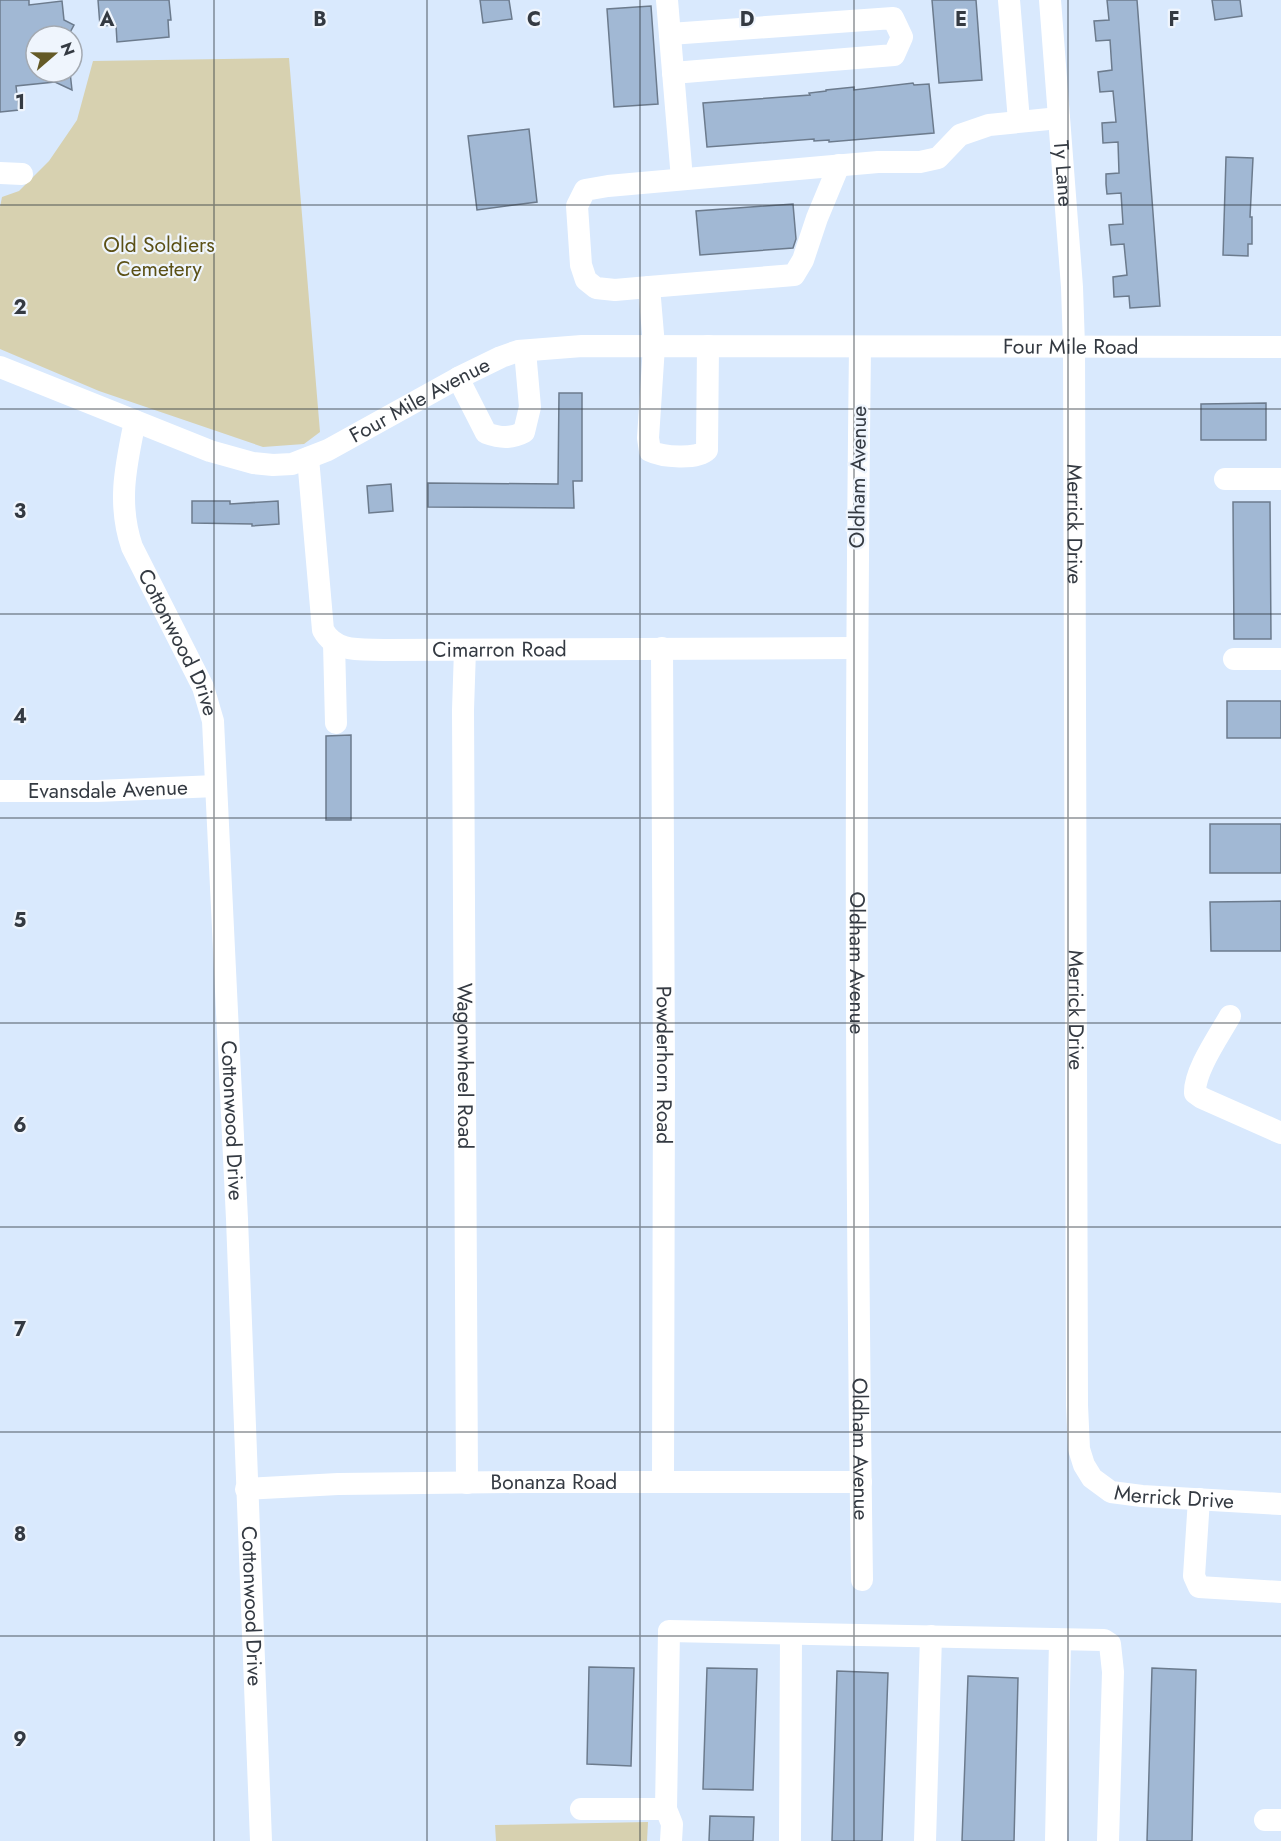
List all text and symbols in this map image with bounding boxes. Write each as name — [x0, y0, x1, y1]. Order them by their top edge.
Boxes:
text: A — [99, 5, 115, 34]
text: B — [313, 5, 327, 34]
text: C — [527, 5, 541, 34]
text: D — [740, 5, 754, 34]
text: E — [955, 5, 967, 34]
text: F — [1168, 5, 1180, 34]
north arrow — [24, 24, 84, 84]
text: N — [55, 39, 81, 59]
text: 1 — [15, 88, 25, 117]
street label: Ty Lane — [1046, 139, 1081, 208]
park label: Old Soldiers Cemetery — [103, 230, 215, 284]
text: 2 — [13, 293, 27, 322]
street label: Four Mile Road — [1003, 332, 1139, 362]
street label: Four Mile Avenue — [344, 350, 495, 450]
street label: Oldham Avenue — [842, 405, 874, 549]
street label: Merrick Drive — [1059, 464, 1090, 584]
text: 3 — [14, 497, 26, 526]
street label: Cottonwood Drive — [130, 563, 226, 720]
street label: Cimarron Road — [432, 634, 567, 665]
text: 4 — [13, 702, 27, 731]
street label: Evansdale Avenue — [28, 772, 189, 806]
street label: Oldham Avenue — [842, 892, 872, 1035]
text: 5 — [14, 906, 27, 935]
street label: Merrick Drive — [1061, 950, 1091, 1070]
street label: Wagonwheel Road — [449, 983, 480, 1149]
street label: Powderhorn Road — [649, 986, 679, 1144]
street label: Cottonwood Drive — [213, 1040, 251, 1201]
text: 6 — [13, 1111, 27, 1140]
text: 7 — [14, 1315, 27, 1344]
street label: Oldham Avenue — [844, 1377, 876, 1521]
street label: Bonanza Road — [490, 1467, 617, 1497]
street label: Merrick Drive — [1112, 1478, 1235, 1516]
text: 8 — [14, 1520, 26, 1549]
street label: Cottonwood Drive — [234, 1525, 270, 1687]
text: 9 — [13, 1725, 27, 1754]

